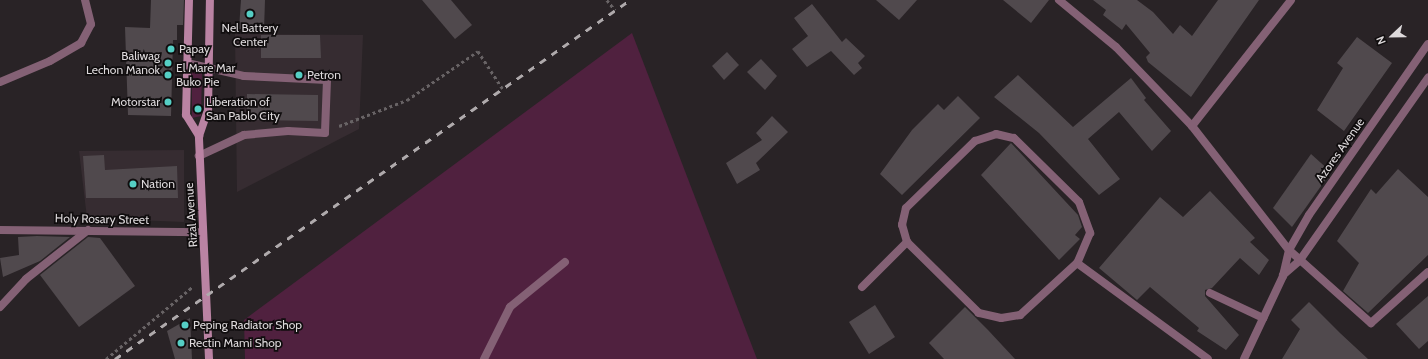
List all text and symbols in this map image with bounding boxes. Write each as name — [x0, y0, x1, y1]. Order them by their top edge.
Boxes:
marker: Nel Battery Center — [245, 9, 255, 19]
north arrow — [1372, 16, 1412, 56]
place label: Nel Battery Center — [222, 21, 278, 49]
text: N — [1373, 34, 1389, 47]
place label: Papay — [179, 42, 210, 56]
marker: Papay — [166, 44, 176, 54]
place label: Baliwag Lechon Manok — [86, 49, 160, 77]
marker: Baliwag Lechon Manok — [163, 58, 173, 68]
place label: El Mare Mar Buko Pie — [176, 61, 235, 89]
place label: Petron — [307, 68, 341, 82]
marker: El Mare Mar Buko Pie — [163, 70, 173, 80]
marker: Petron — [294, 70, 304, 80]
place label: Motorstar — [111, 95, 160, 109]
place label: Liberation of San Pablo City — [206, 95, 280, 123]
marker: Motorstar — [163, 97, 173, 107]
marker: Liberation of San Pablo City — [193, 104, 203, 114]
street label: Azores Avenue — [1313, 115, 1367, 185]
place label: Nation — [141, 177, 175, 191]
marker: Nation — [128, 179, 138, 189]
street label: Rizal Avenue — [182, 182, 200, 248]
street label: Holy Rosary Street — [55, 211, 149, 227]
place label: Peping Radiator Shop — [193, 318, 302, 332]
marker: Peping Radiator Shop — [180, 320, 190, 330]
place label: Rectin Mami Shop — [189, 336, 282, 350]
marker: Rectin Mami Shop — [176, 338, 186, 348]

